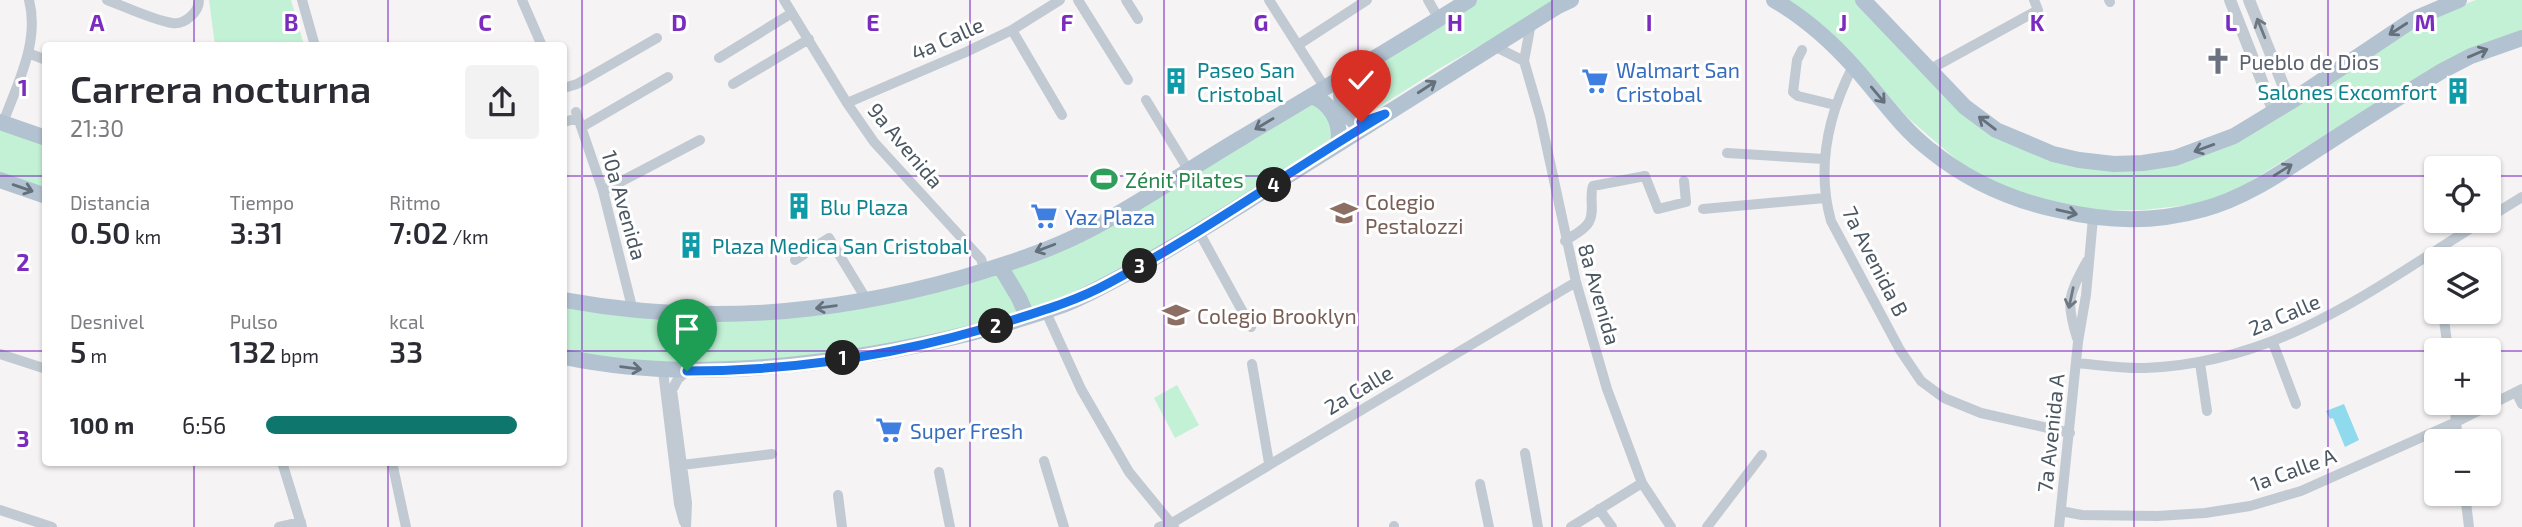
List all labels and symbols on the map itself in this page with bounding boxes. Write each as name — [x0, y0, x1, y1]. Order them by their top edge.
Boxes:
text: A — [89, 8, 105, 36]
text: B — [284, 8, 298, 36]
text: C — [478, 8, 492, 36]
text: D — [671, 8, 687, 36]
text: E — [866, 8, 880, 36]
text: F — [1061, 8, 1074, 36]
text: G — [1254, 8, 1268, 36]
text: H — [1447, 8, 1463, 36]
text: I — [1646, 8, 1652, 36]
text: J — [1839, 8, 1847, 36]
text: K — [2030, 8, 2045, 36]
text: L — [2225, 8, 2237, 36]
text: M — [2414, 8, 2436, 36]
street label: 4a Calle — [907, 11, 987, 65]
one-way arrow — [2253, 18, 2266, 39]
one-way arrow — [2389, 22, 2408, 37]
church icon: Pueblo de Dios — [2203, 46, 2233, 76]
one-way arrow — [2467, 46, 2488, 59]
place label: Pueblo de Dios — [2239, 49, 2379, 74]
pin — [1331, 50, 1391, 122]
place label: Paseo San Cristobal — [1197, 57, 1295, 106]
place label: Walmart San Cristobal — [1616, 57, 1740, 106]
building icon: Paseo San Cristobal — [1161, 66, 1191, 96]
supermarket icon: Walmart San Cristobal — [1580, 66, 1610, 96]
text: 1 — [18, 73, 28, 101]
building icon: Salones Excomfort — [2443, 76, 2473, 106]
place label: Salones Excomfort — [2257, 79, 2437, 104]
one-way arrow — [1417, 80, 1436, 95]
one-way arrow — [1870, 86, 1886, 104]
street label: 9a Avenida — [863, 97, 949, 193]
one-way arrow — [1978, 116, 1997, 131]
one-way arrow — [1255, 117, 1275, 131]
one-way arrow — [2194, 143, 2216, 155]
street label: 10a Avenida — [597, 147, 653, 263]
one-way arrow — [2273, 163, 2293, 177]
sports icon: Zénit Pilates — [1089, 164, 1119, 194]
place label: Zénit Pilates — [1125, 167, 1244, 192]
pin: 4 — [1256, 168, 1292, 202]
one-way arrow — [11, 183, 33, 195]
place label: Colegio Pestalozzi — [1365, 189, 1464, 238]
building icon: Blu Plaza — [784, 191, 814, 221]
place label: Blu Plaza — [820, 194, 908, 219]
school or university icon: Colegio Pestalozzi — [1329, 198, 1359, 228]
supermarket icon: Yaz Plaza — [1029, 201, 1059, 231]
street label: 7a Avenida B — [1838, 202, 1914, 320]
place label: Yaz Plaza — [1065, 204, 1155, 229]
one-way arrow — [2055, 206, 2078, 220]
building icon: Plaza Medica San Cristobal — [676, 230, 706, 260]
place label: Plaza Medica San Cristobal — [712, 233, 969, 258]
street label: 8a Avenida — [1574, 240, 1626, 348]
one-way arrow — [1035, 243, 1057, 256]
text: 2 — [16, 248, 30, 276]
pin: 3 — [1122, 248, 1158, 284]
one-way arrow — [2064, 286, 2078, 309]
street label: 2a Calle — [2244, 288, 2324, 340]
pin — [657, 299, 717, 371]
school or university icon: Colegio Brooklyn — [1161, 300, 1191, 330]
one-way arrow — [816, 301, 838, 314]
place label: Colegio Brooklyn — [1197, 303, 1357, 328]
pin: 2 — [978, 308, 1014, 344]
pin: 1 — [826, 340, 860, 376]
street label: 2a Calle — [1319, 359, 1397, 419]
one-way arrow — [619, 361, 642, 374]
street label: 7a Avenida A — [2031, 372, 2069, 494]
supermarket icon: Super Fresh — [874, 415, 904, 445]
place label: Super Fresh — [910, 418, 1023, 443]
text: 3 — [16, 424, 30, 452]
street label: 1a Calle A — [2247, 442, 2339, 496]

